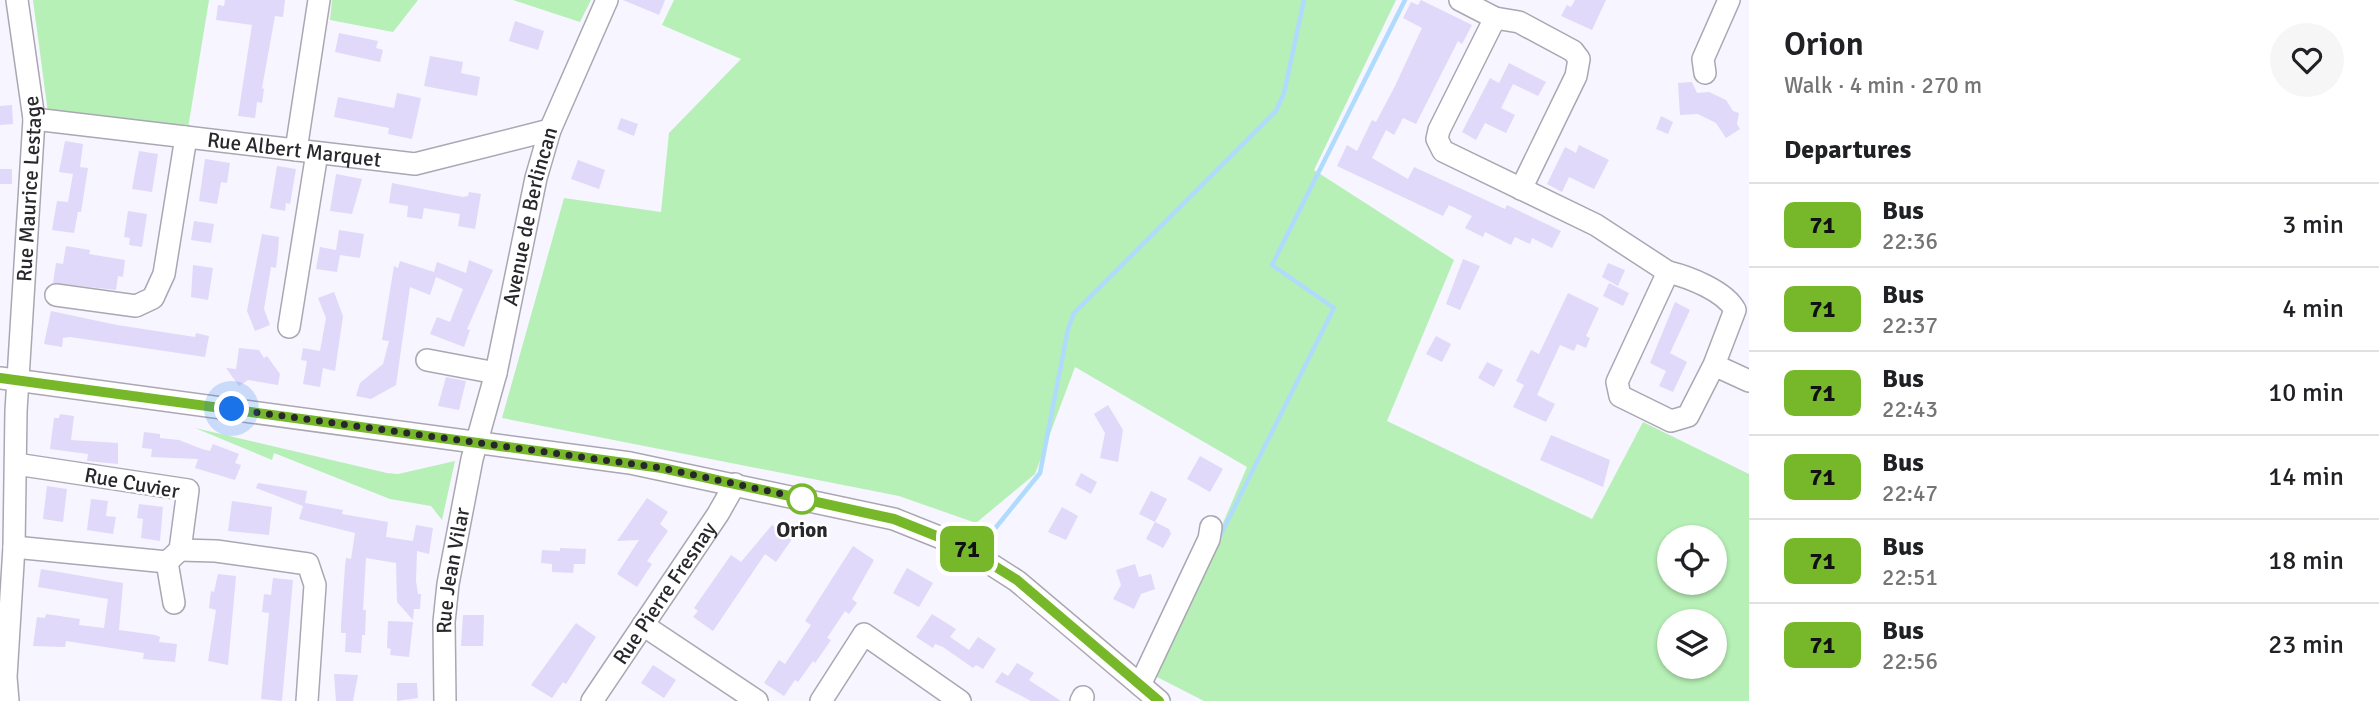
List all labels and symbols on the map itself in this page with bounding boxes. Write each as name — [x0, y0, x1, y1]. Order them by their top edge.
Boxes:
street label: Rue Maurice Lestage — [11, 94, 47, 283]
street label: Avenue de Berlincan — [497, 124, 563, 308]
street label: Rue Albert Marquet — [206, 127, 383, 173]
your location — [214, 391, 249, 426]
street label: Rue Cuvier — [82, 462, 182, 504]
marker: Orion — [787, 484, 817, 514]
street label: Rue Jean Vilar — [431, 505, 475, 634]
street label: Rue Pierre Fresnay — [607, 517, 722, 669]
place label: Orion — [776, 517, 828, 543]
line badge: 71 — [936, 526, 998, 572]

